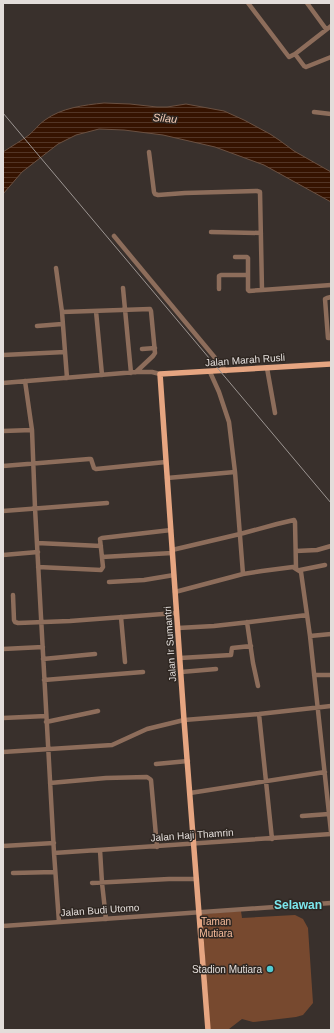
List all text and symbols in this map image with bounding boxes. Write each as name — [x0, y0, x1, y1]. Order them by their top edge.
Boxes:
water label: Silau — [152, 111, 178, 125]
street label: Jalan Marah Rusli — [205, 352, 285, 368]
street label: Jalan Ir Sumantri — [162, 606, 178, 682]
street label: Jalan Haji Thamrin — [150, 827, 234, 843]
district label: Selawan — [274, 898, 322, 912]
street label: Jalan Budi Utomo — [60, 902, 140, 918]
park label: Taman Mutiara — [199, 916, 233, 939]
place label: Stadion Mutiara — [192, 964, 262, 975]
marker: Stadion Mutiara — [265, 964, 275, 974]

